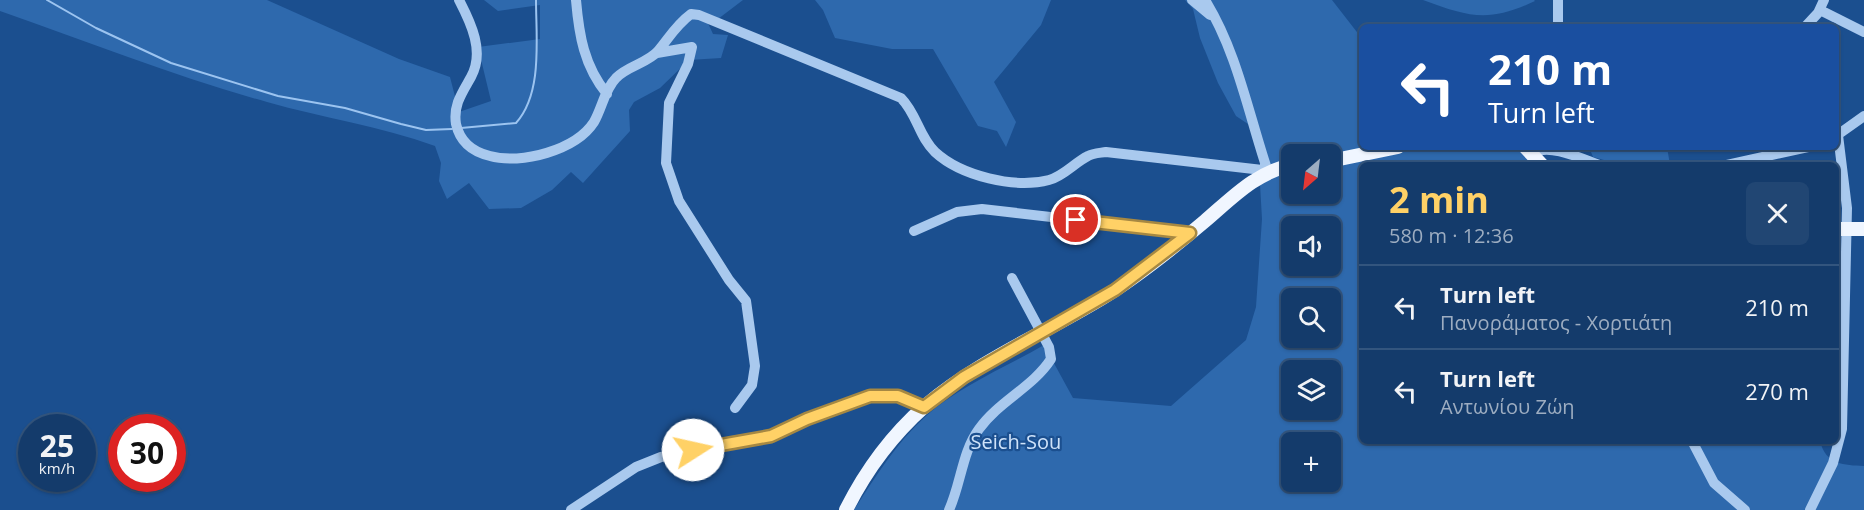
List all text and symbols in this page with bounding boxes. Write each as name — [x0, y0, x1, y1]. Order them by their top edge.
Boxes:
text: 210 m — [1488, 40, 1612, 97]
icon: left — [1389, 48, 1467, 126]
text: Turn left — [1488, 94, 1595, 131]
north arrow — [1281, 144, 1341, 204]
map controls — [1281, 144, 1341, 492]
text: 2 min — [1389, 175, 1489, 224]
button: close — [1746, 182, 1809, 245]
pin — [1050, 194, 1101, 245]
icon: arrive — [1059, 203, 1092, 236]
button: sound — [1281, 216, 1341, 276]
text: 580 m · 12:36 — [1389, 222, 1514, 249]
text: Turn left — [1440, 279, 1535, 309]
button: search — [1281, 288, 1341, 348]
icon: left — [1389, 291, 1422, 324]
text: 210 m — [1745, 292, 1809, 322]
text: Πανοράματος - Χορτιάτη — [1440, 309, 1672, 336]
button: layers — [1281, 360, 1341, 420]
text: Turn left — [1440, 363, 1535, 393]
icon: left — [1389, 375, 1422, 408]
text: 270 m — [1745, 376, 1809, 406]
text: Αντωνίου Ζώη — [1440, 393, 1575, 420]
speed limit sign: 30 — [108, 414, 186, 492]
position arrow — [661, 418, 725, 482]
text: 25 — [40, 425, 74, 466]
park label: Seich-Sou — [971, 428, 1061, 455]
button: + — [1281, 432, 1341, 492]
text: km/h — [39, 458, 75, 478]

